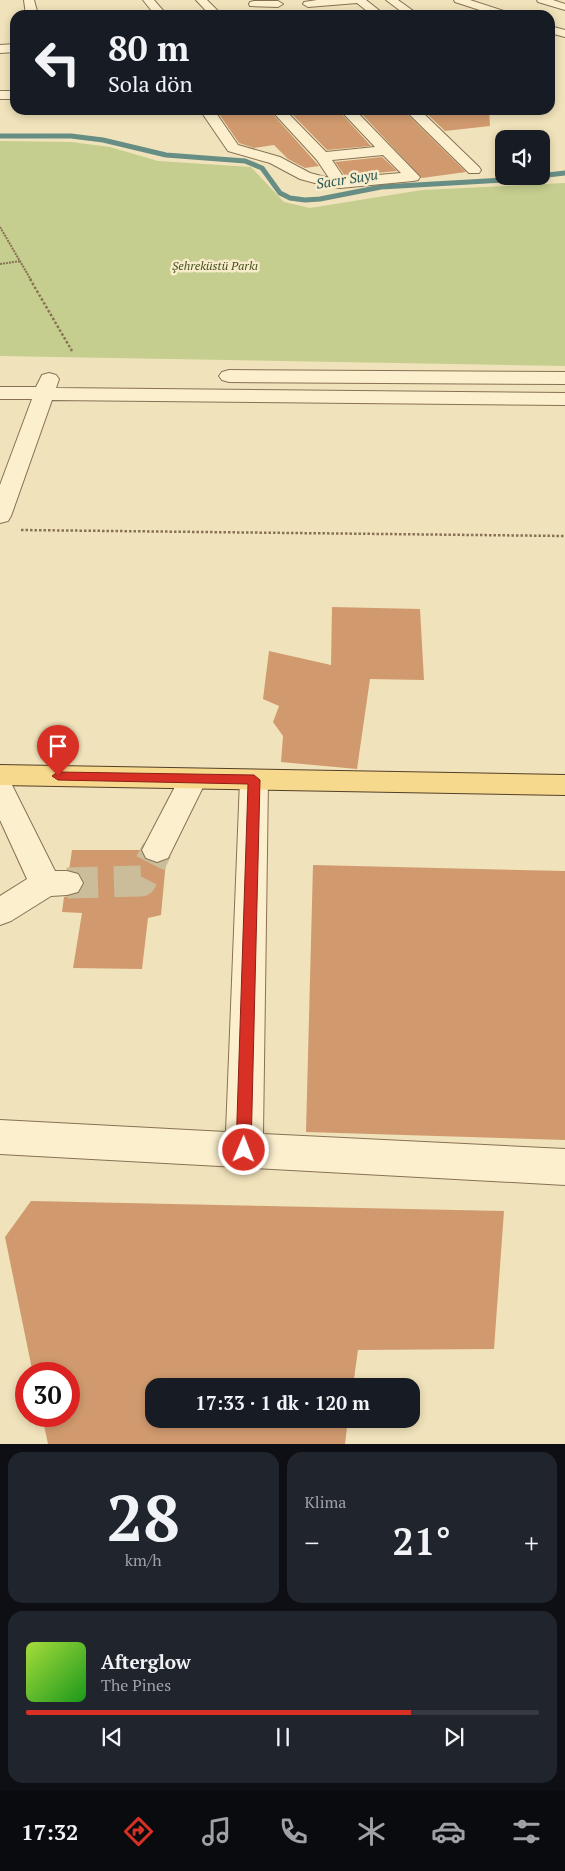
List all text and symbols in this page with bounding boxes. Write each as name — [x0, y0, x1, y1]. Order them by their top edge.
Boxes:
text: 80 m — [108, 25, 189, 71]
icon: left — [25, 30, 90, 95]
text: Sola dön — [108, 69, 192, 98]
map controls — [495, 130, 550, 185]
button: sound — [495, 130, 550, 185]
water label: Sacır Suyu — [315, 164, 379, 193]
park label: Şehreküstü Parkı — [172, 258, 258, 273]
pin — [37, 725, 79, 776]
icon: arrive — [44, 732, 72, 760]
position arrow — [217, 1123, 269, 1175]
speed limit sign: 30 — [15, 1362, 80, 1427]
text: 17:33 · 1 dk · 120 m — [195, 1390, 370, 1415]
text: 28 — [107, 1473, 180, 1560]
text: Klima — [305, 1491, 346, 1513]
text: 21° — [392, 1516, 451, 1566]
text: − — [305, 1524, 319, 1561]
text: + — [524, 1524, 539, 1561]
text: km/h — [125, 1549, 162, 1571]
text: Afterglow — [101, 1649, 191, 1674]
text: The Pines — [101, 1674, 171, 1696]
icon: previous — [98, 1723, 126, 1751]
icon: pause — [269, 1723, 297, 1751]
icon: next — [440, 1723, 468, 1751]
icon: directions — [121, 1814, 156, 1849]
icon: music — [199, 1814, 234, 1849]
icon: phone — [276, 1814, 311, 1849]
icon: climate — [354, 1814, 389, 1849]
icon: car — [431, 1814, 466, 1849]
icon: filters — [509, 1814, 544, 1849]
text: 17:32 — [21, 1817, 79, 1846]

